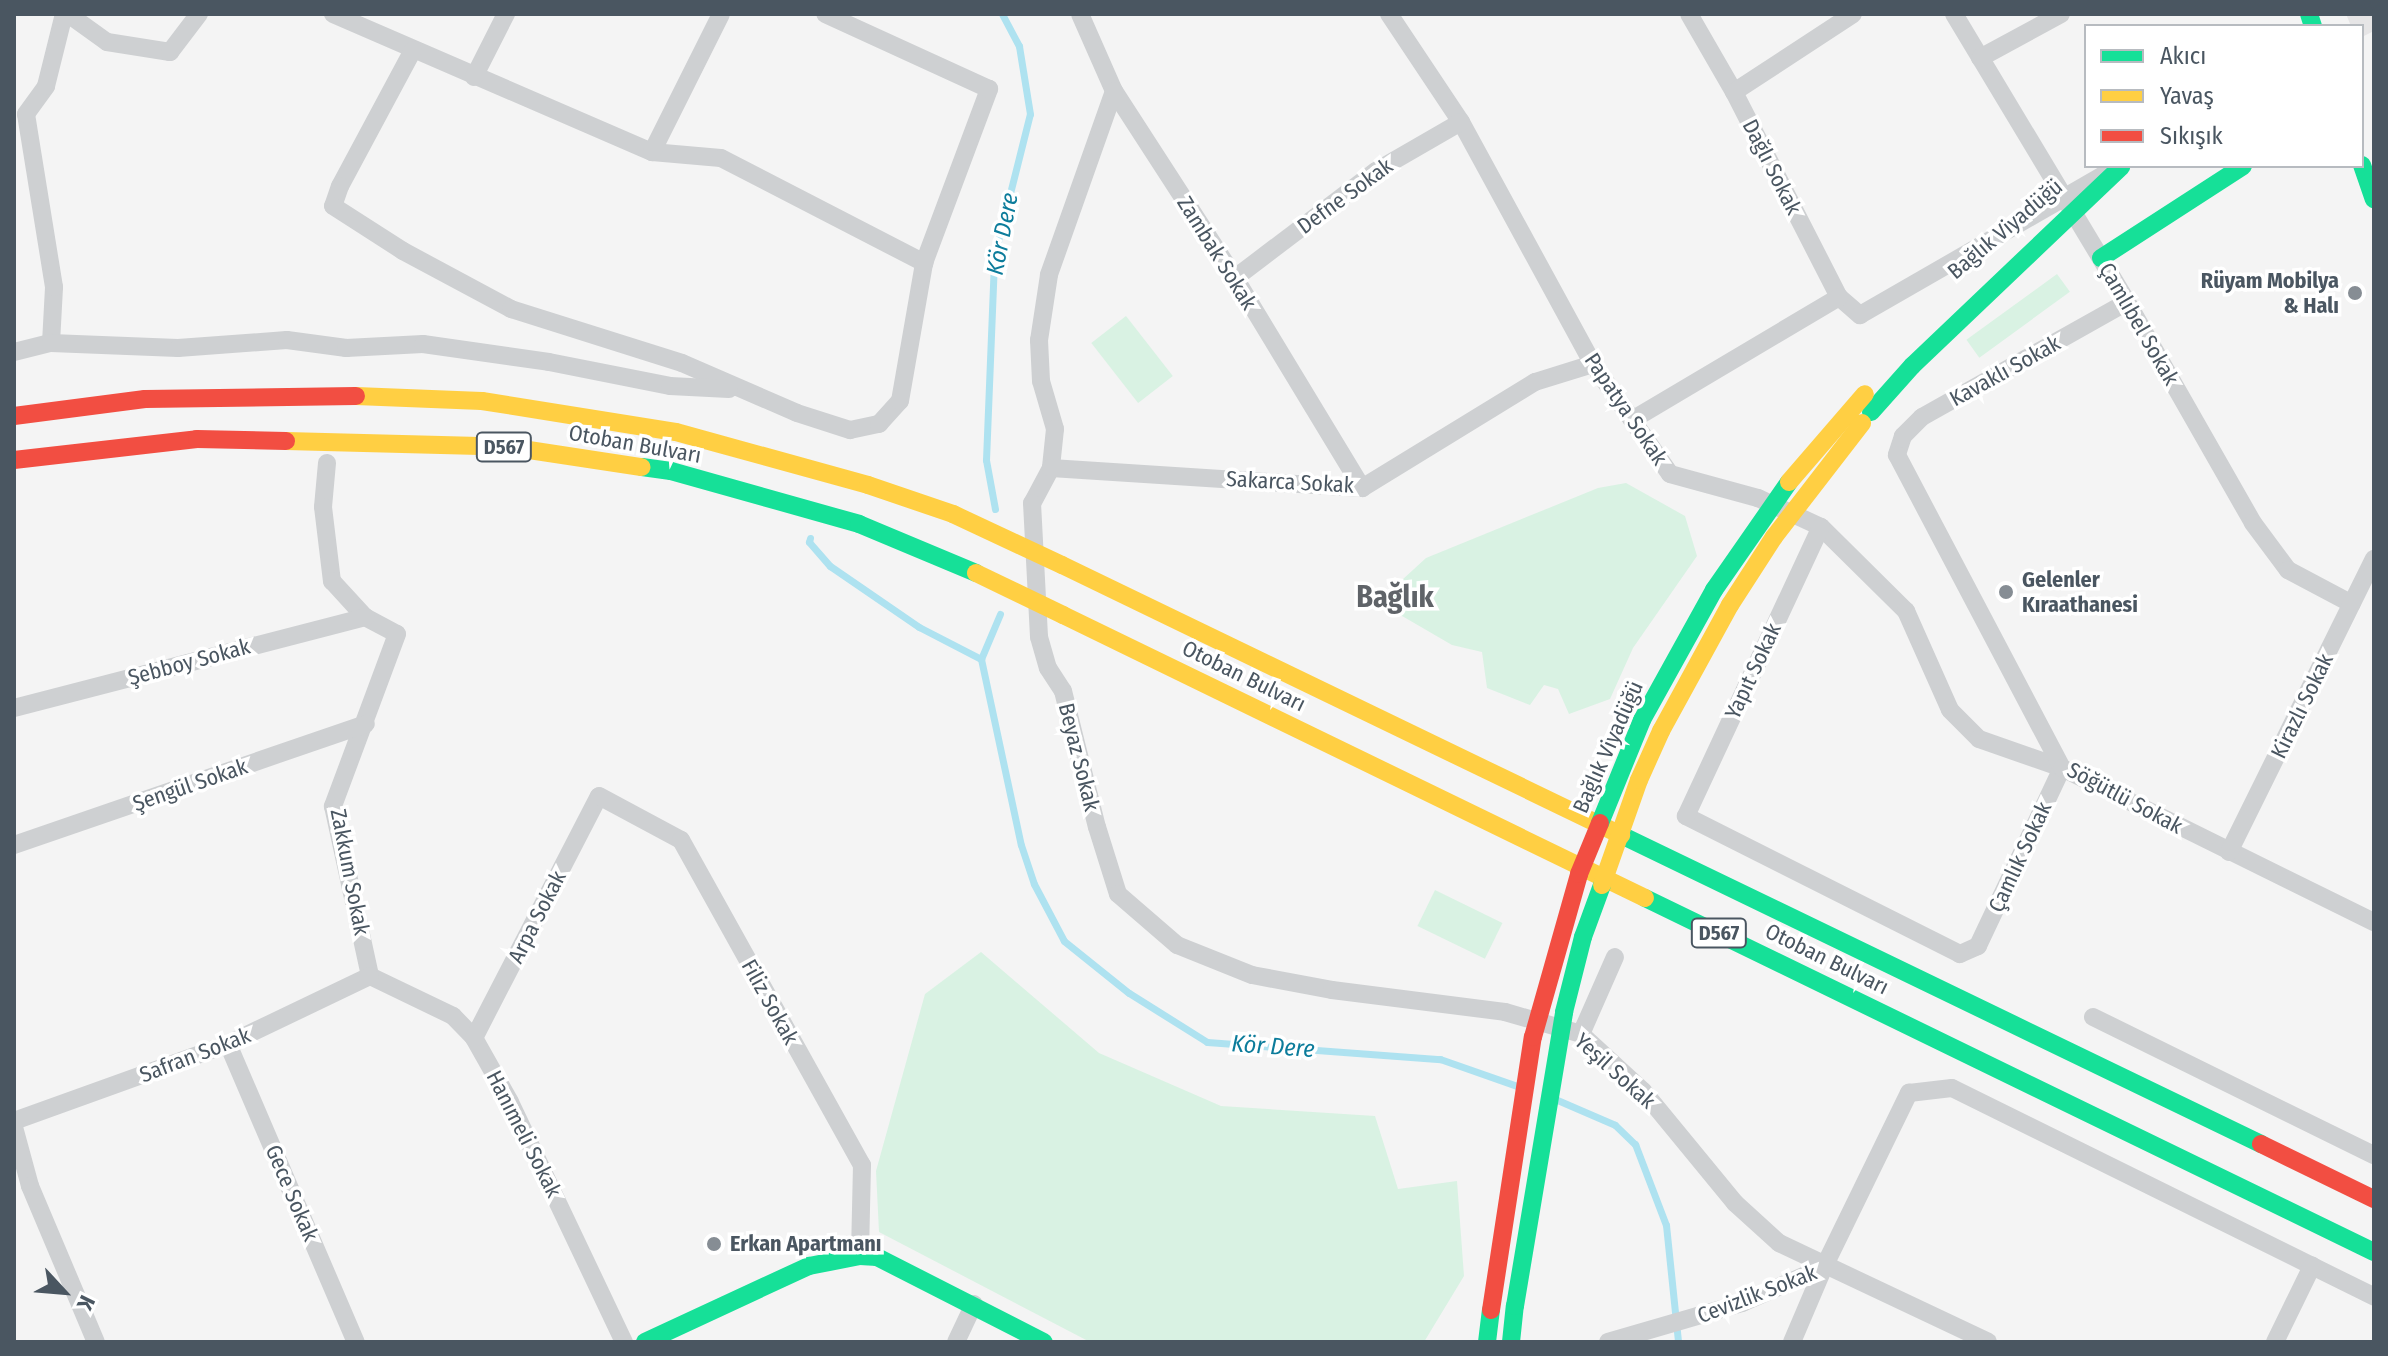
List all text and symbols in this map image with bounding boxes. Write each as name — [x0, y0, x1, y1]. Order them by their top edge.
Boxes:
legend — [2084, 24, 2364, 168]
text: Akıcı — [2160, 42, 2206, 70]
text: Yavaş — [2160, 82, 2214, 110]
street label: Dağlı Sokak — [1737, 115, 1807, 219]
text: Sıkışık — [2160, 122, 2223, 150]
street label: Defne Sokak — [1292, 153, 1398, 239]
street label: Bağlık Viyadüğü — [1942, 173, 2068, 285]
water label: Kör Dere — [981, 190, 1025, 278]
street label: Zambak Sokak — [1172, 191, 1262, 315]
street label: Çamlıbel Sokak — [2093, 258, 2185, 390]
place label: Rüyam Mobilya & Halı — [2201, 267, 2339, 318]
marker: Rüyam Mobilya & Halı — [2346, 284, 2364, 302]
street label: Kavaklı Sokak — [1945, 330, 2065, 412]
street label: Papatya Sokak — [1579, 348, 1673, 470]
street label: Otoban Bulvarı — [567, 419, 703, 469]
road number: D567 — [474, 431, 534, 463]
street label: Sakarca Sokak — [1225, 465, 1355, 499]
place label: Gelenler Kıraathanesi — [2022, 566, 2138, 618]
district label: Bağlık — [1356, 579, 1434, 615]
marker: Gelenler Kıraathanesi — [1997, 583, 2015, 601]
street label: Yapıt Sokak — [1719, 619, 1787, 723]
street label: Şebboy Sokak — [125, 633, 253, 691]
street label: Otoban Bulvarı — [1178, 635, 1310, 717]
street label: Kirazlı Sokak — [2265, 649, 2339, 763]
street label: Bağlık Viyadüğü — [1567, 677, 1649, 817]
street label: Beyaz Sokak — [1053, 700, 1105, 814]
street label: Şengül Sokak — [129, 753, 251, 817]
street label: Söğütlü Sokak — [2063, 757, 2187, 839]
street label: Çamlık Sokak — [1983, 798, 2057, 916]
street label: Zakkum Sokak — [325, 807, 375, 937]
street label: Arpa Sokak — [503, 866, 571, 968]
road number: D567 — [1689, 917, 1749, 949]
street label: Otoban Bulvarı — [1761, 918, 1893, 1000]
street label: Filiz Sokak — [736, 955, 804, 1049]
street label: Safran Sokak — [136, 1022, 254, 1088]
street label: Yeşil Sokak — [1569, 1028, 1661, 1114]
water label: Kör Dere — [1230, 1030, 1316, 1064]
street label: Hanımeli Sokak — [481, 1066, 567, 1202]
street label: Gece Sokak — [260, 1141, 324, 1245]
place label: Erkan Apartmanı — [730, 1231, 882, 1257]
marker: Erkan Apartmanı — [705, 1235, 723, 1253]
north arrow — [24, 1252, 104, 1332]
street label: Cevizlik Sokak — [1694, 1259, 1820, 1329]
text: K — [71, 1291, 101, 1314]

